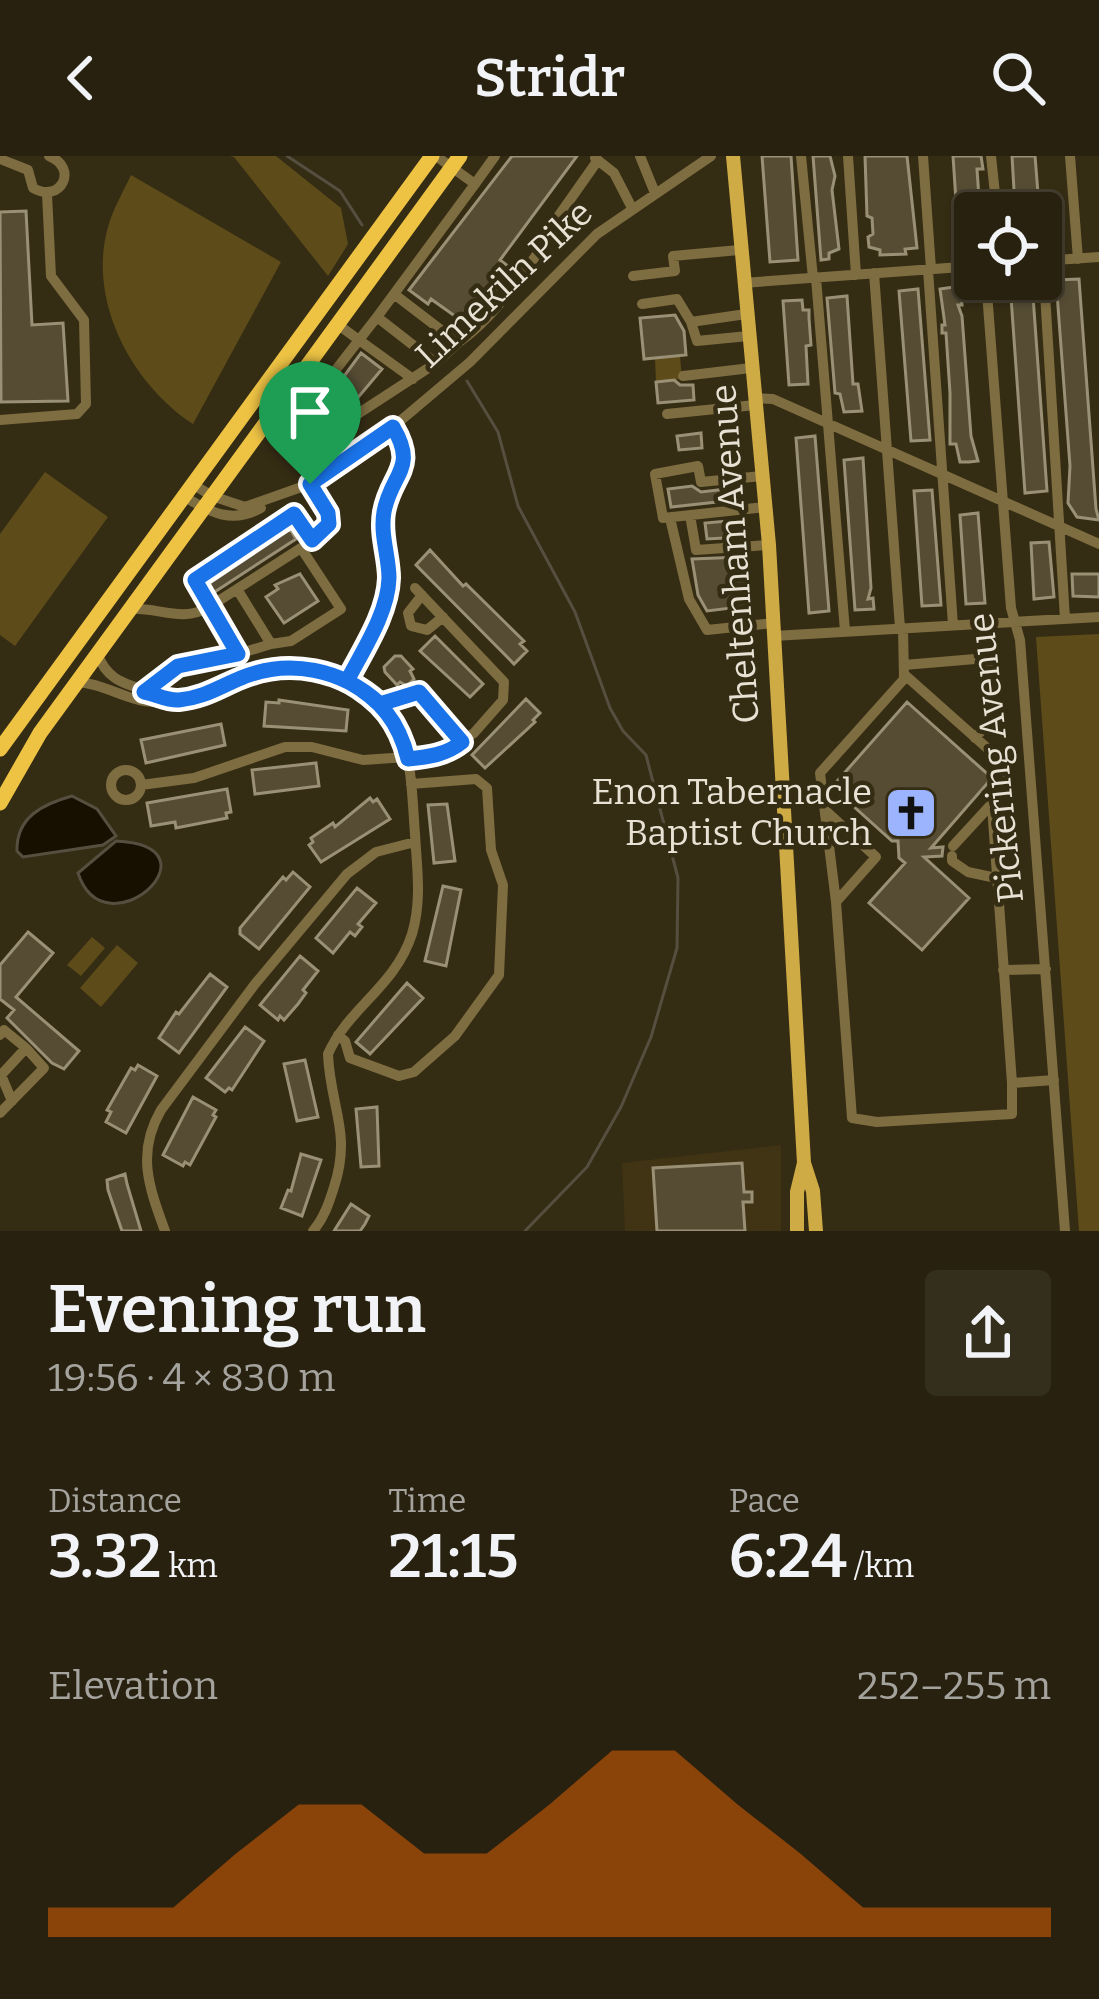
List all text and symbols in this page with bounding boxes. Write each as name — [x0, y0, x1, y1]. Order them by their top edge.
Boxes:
icon: back — [48, 45, 114, 111]
icon: search — [985, 45, 1051, 111]
text: Stridr — [474, 46, 625, 110]
street label: Limekiln Pike — [406, 191, 602, 377]
map controls — [954, 192, 1062, 300]
button: locate — [954, 192, 1062, 300]
pin — [259, 361, 361, 484]
icon: arrive — [277, 379, 343, 445]
street label: Cheltenham Avenue — [701, 383, 769, 725]
street label: Pickering Avenue — [959, 611, 1033, 905]
place label: Enon Tabernacle Baptist Church — [592, 770, 872, 855]
church icon: Enon Tabernacle Baptist Church — [883, 785, 939, 841]
text: Evening run — [48, 1270, 426, 1349]
button: share — [925, 1270, 1051, 1396]
text: 19:56 · 4 × 830 m — [48, 1355, 336, 1401]
text: Distance — [48, 1481, 182, 1521]
text: Time — [388, 1481, 466, 1521]
text: Pace — [729, 1481, 800, 1521]
text: 3.32 — [48, 1521, 162, 1593]
text: 21:15 — [388, 1521, 519, 1593]
text: 6:24 — [729, 1521, 847, 1593]
text: km — [162, 1546, 218, 1586]
text: /km — [847, 1546, 914, 1586]
text: Elevation — [48, 1663, 218, 1709]
text: 252–255 m — [857, 1663, 1051, 1709]

